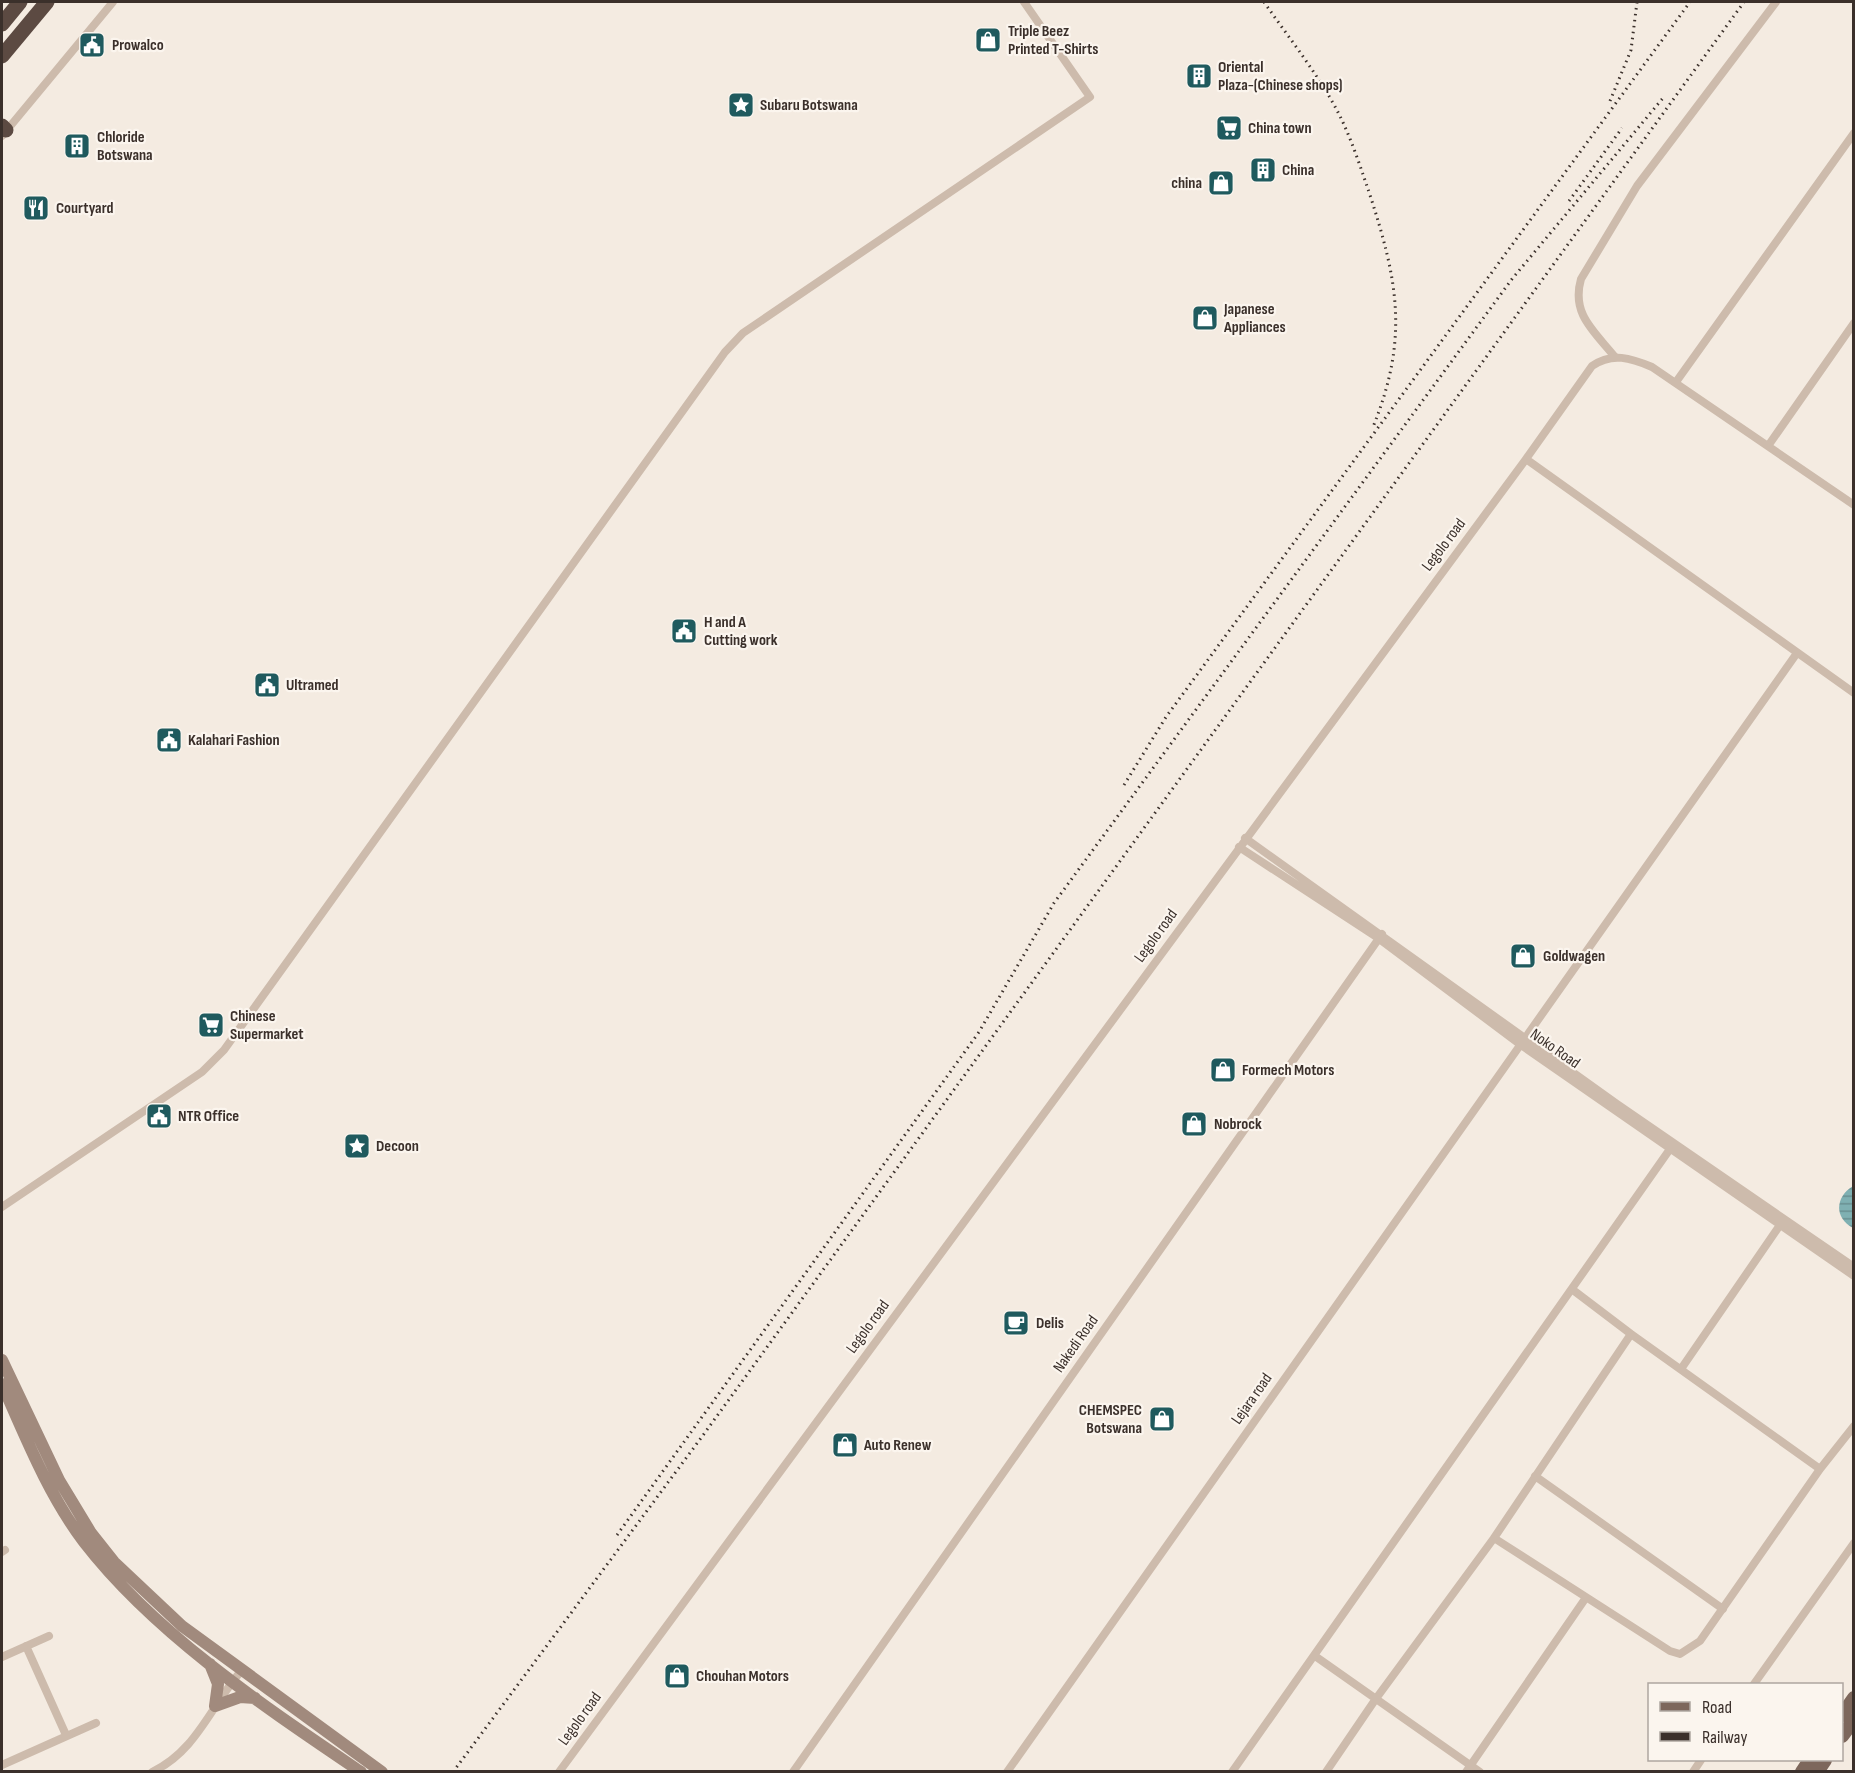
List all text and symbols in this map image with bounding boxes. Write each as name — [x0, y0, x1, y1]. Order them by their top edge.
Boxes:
place label: Triple Beez Printed T-Shirts — [1008, 22, 1098, 59]
shop icon: Triple Beez Printed T-Shirts — [973, 25, 1003, 55]
public building icon: Prowalco — [77, 30, 107, 60]
place label: Prowalco — [112, 36, 164, 55]
place label: Oriental Plaza-(Chinese shops) — [1218, 58, 1343, 95]
building icon: Oriental Plaza-(Chinese shops) — [1184, 61, 1214, 91]
place icon: Subaru Botswana — [726, 90, 756, 120]
place label: Subaru Botswana — [760, 96, 858, 115]
supermarket icon: China town — [1214, 113, 1244, 143]
place label: China town — [1248, 119, 1312, 138]
place label: Chloride Botswana — [97, 128, 153, 165]
building icon: Chloride Botswana — [62, 131, 92, 161]
building icon: China — [1248, 155, 1278, 185]
place label: China — [1282, 161, 1314, 180]
shop icon: china — [1206, 168, 1236, 198]
place label: china — [1171, 174, 1202, 193]
restaurant icon: Courtyard — [21, 193, 51, 223]
place label: Courtyard — [56, 199, 113, 218]
place label: Japanese Appliances — [1223, 300, 1286, 337]
shop icon: Japanese Appliances — [1190, 303, 1220, 333]
street label: Legolo road — [1418, 515, 1470, 575]
place label: H and A Cutting work — [704, 613, 778, 650]
public building icon: H and A Cutting work — [669, 616, 699, 646]
public building icon: Ultramed — [252, 670, 282, 700]
place label: Ultramed — [286, 676, 339, 695]
public building icon: Kalahari Fashion — [154, 725, 184, 755]
place label: Kalahari Fashion — [188, 731, 280, 750]
street label: Legolo road — [1130, 906, 1182, 966]
shop icon: Goldwagen — [1508, 941, 1538, 971]
place label: Goldwagen — [1543, 947, 1605, 966]
place label: Chinese Supermarket — [230, 1007, 304, 1044]
supermarket icon: Chinese Supermarket — [196, 1010, 226, 1040]
street label: Noko Road — [1526, 1025, 1584, 1073]
shop icon: Formech Motors — [1208, 1055, 1238, 1085]
place label: Formech Motors — [1242, 1061, 1334, 1080]
public building icon: NTR Office — [144, 1101, 174, 1131]
place label: NTR Office — [178, 1107, 239, 1126]
shop icon: Nobrock — [1179, 1109, 1209, 1139]
place label: Nobrock — [1214, 1115, 1262, 1134]
place icon: Decoon — [342, 1131, 372, 1161]
place label: Decoon — [376, 1137, 419, 1156]
street label: Legolo road — [842, 1297, 894, 1357]
cafe icon: Delis — [1001, 1308, 1031, 1338]
street label: Nakedi Road — [1049, 1312, 1103, 1376]
place label: Delis — [1036, 1314, 1064, 1333]
street label: Lejara road — [1228, 1370, 1276, 1428]
place label: CHEMSPEC Botswana — [1079, 1401, 1142, 1438]
shop icon: CHEMSPEC Botswana — [1147, 1404, 1177, 1434]
shop icon: Auto Renew — [830, 1430, 860, 1460]
place label: Auto Renew — [863, 1436, 932, 1455]
shop icon: Chouhan Motors — [662, 1661, 692, 1691]
place label: Chouhan Motors — [696, 1667, 789, 1686]
legend — [1648, 1683, 1843, 1761]
street label: Legolo road — [554, 1689, 606, 1749]
text: Road — [1702, 1697, 1732, 1718]
text: Railway — [1702, 1727, 1747, 1748]

